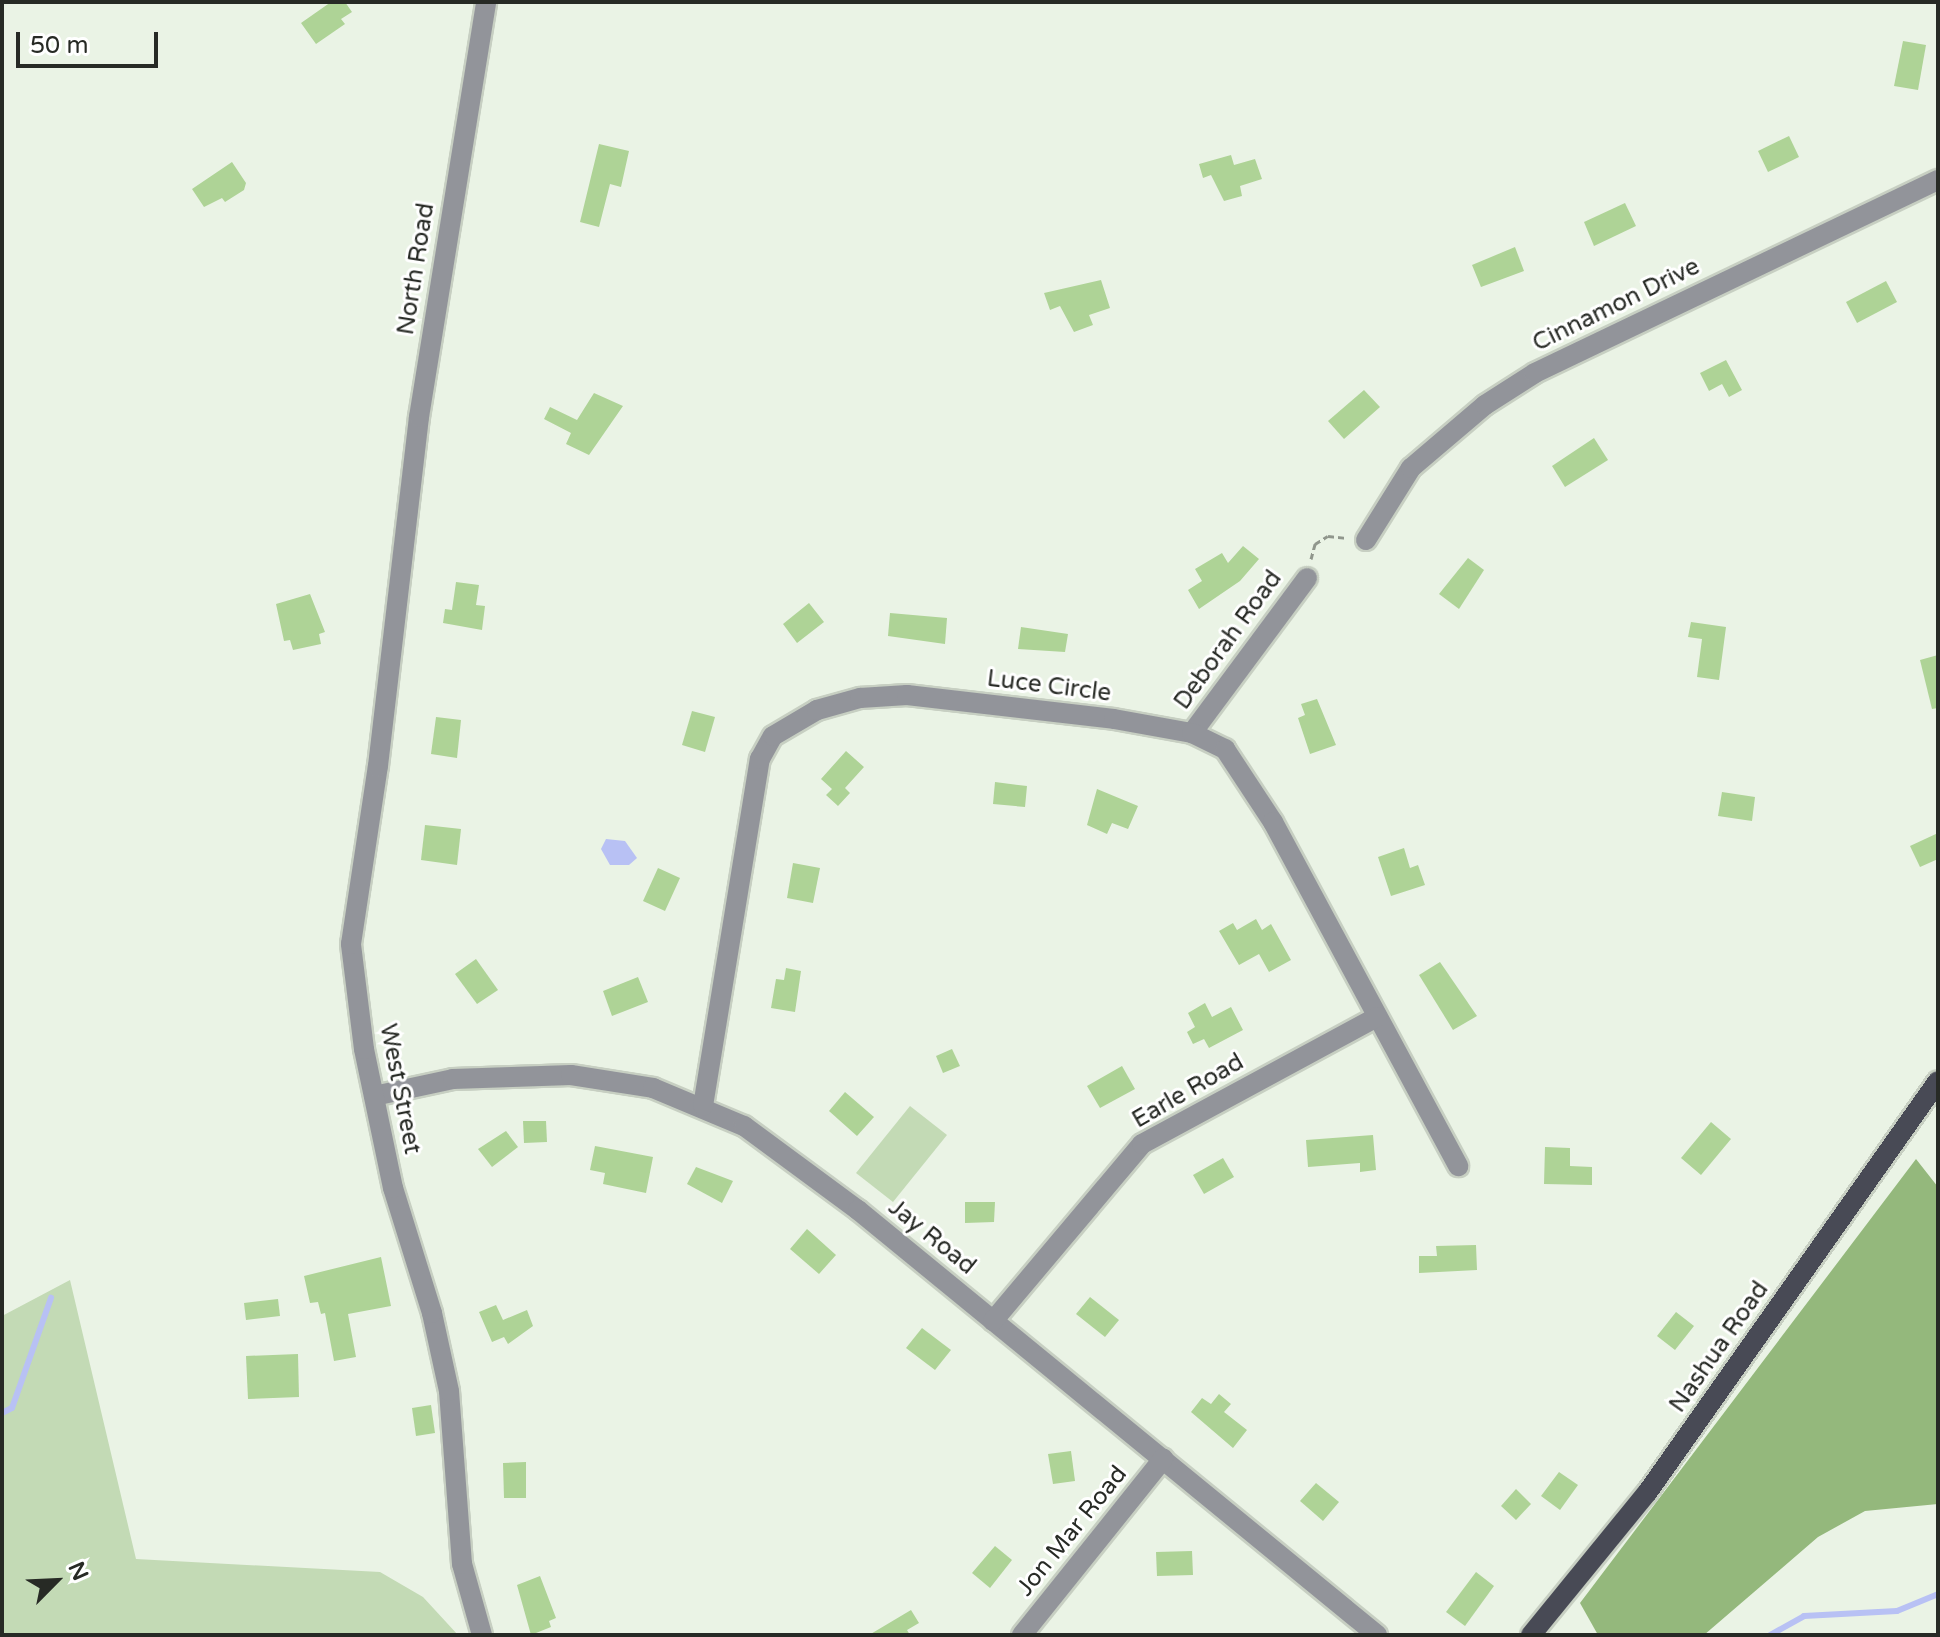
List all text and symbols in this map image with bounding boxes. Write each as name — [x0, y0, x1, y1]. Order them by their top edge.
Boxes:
scale bar — [20, 16, 162, 66]
text: 50 m — [30, 31, 88, 60]
street label: North Road — [391, 201, 441, 337]
street label: Cinnamon Drive — [1528, 252, 1704, 358]
street label: Deborah Road — [1168, 565, 1288, 715]
street label: Luce Circle — [985, 664, 1113, 708]
street label: West Street — [373, 1021, 427, 1157]
street label: Earle Road — [1127, 1048, 1249, 1134]
street label: Jay Road — [883, 1193, 981, 1281]
street label: Nashua Road — [1663, 1276, 1775, 1418]
street label: Jon Mar Road — [1011, 1460, 1133, 1602]
north arrow — [16, 1541, 96, 1621]
text: N — [62, 1558, 93, 1585]

